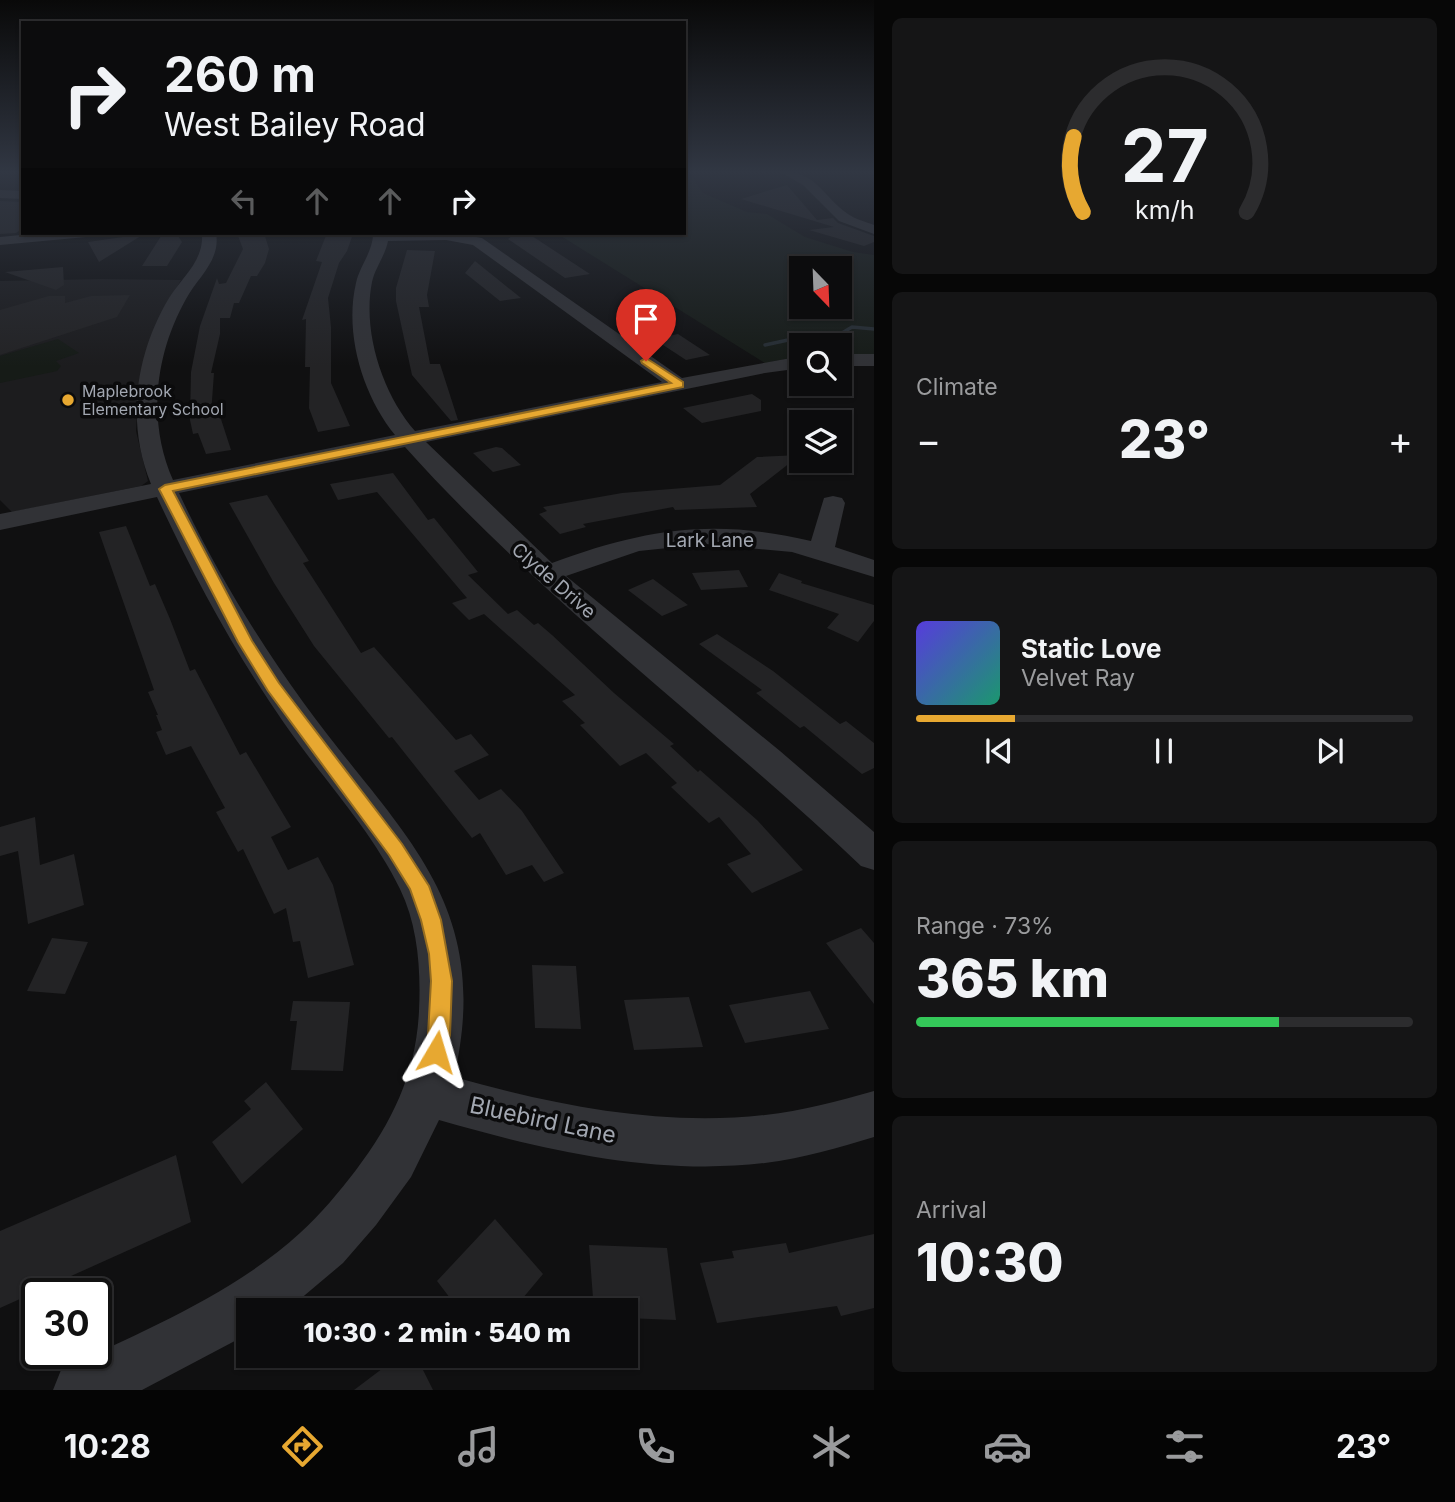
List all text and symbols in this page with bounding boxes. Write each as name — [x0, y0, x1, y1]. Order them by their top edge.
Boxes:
text: 260 m — [164, 45, 316, 104]
icon: right — [49, 49, 140, 140]
text: West Bailey Road — [164, 105, 426, 144]
text: 27 — [1120, 112, 1209, 201]
icon: left — [225, 182, 263, 220]
icon: ahead — [298, 182, 336, 220]
icon: ahead — [371, 182, 409, 220]
icon: right — [444, 182, 482, 220]
text: km/h — [1135, 195, 1194, 225]
north arrow — [789, 256, 852, 318]
map controls — [789, 256, 852, 473]
pin — [616, 289, 676, 361]
icon: arrive — [627, 300, 665, 338]
button: search — [789, 333, 852, 396]
text: Climate — [916, 373, 998, 401]
place label: Maplebrook Elementary School — [82, 381, 224, 419]
marker: Maplebrook Elementary School — [60, 392, 76, 408]
text: 23° — [1119, 408, 1210, 471]
button: layers — [789, 410, 852, 473]
text: − — [916, 417, 941, 463]
text: + — [1388, 417, 1413, 463]
street label: Lark Lane — [666, 529, 754, 552]
street label: Clyde Drive — [507, 538, 600, 623]
text: Static Love — [1021, 633, 1162, 664]
text: Velvet Ray — [1021, 664, 1135, 692]
icon: previous — [980, 732, 1018, 770]
icon: pause — [1145, 732, 1183, 770]
icon: next — [1311, 732, 1349, 770]
text: Range · 73% — [916, 912, 1054, 940]
text: 365 km — [916, 947, 1109, 1010]
position arrow — [399, 1015, 473, 1089]
street label: Bluebird Lane — [467, 1091, 619, 1149]
text: Arrival — [916, 1196, 987, 1224]
text: 10:30 — [916, 1231, 1063, 1294]
speed limit sign: 30 — [21, 1278, 112, 1369]
text: 10:30 · 2 min · 540 m — [303, 1317, 571, 1348]
icon: directions — [278, 1422, 327, 1471]
icon: music — [454, 1422, 503, 1471]
icon: phone — [631, 1422, 680, 1471]
icon: climate — [807, 1422, 856, 1471]
icon: car — [983, 1422, 1032, 1471]
icon: filters — [1160, 1422, 1209, 1471]
text: 10:28 — [64, 1427, 151, 1466]
text: 23° — [1336, 1427, 1391, 1466]

